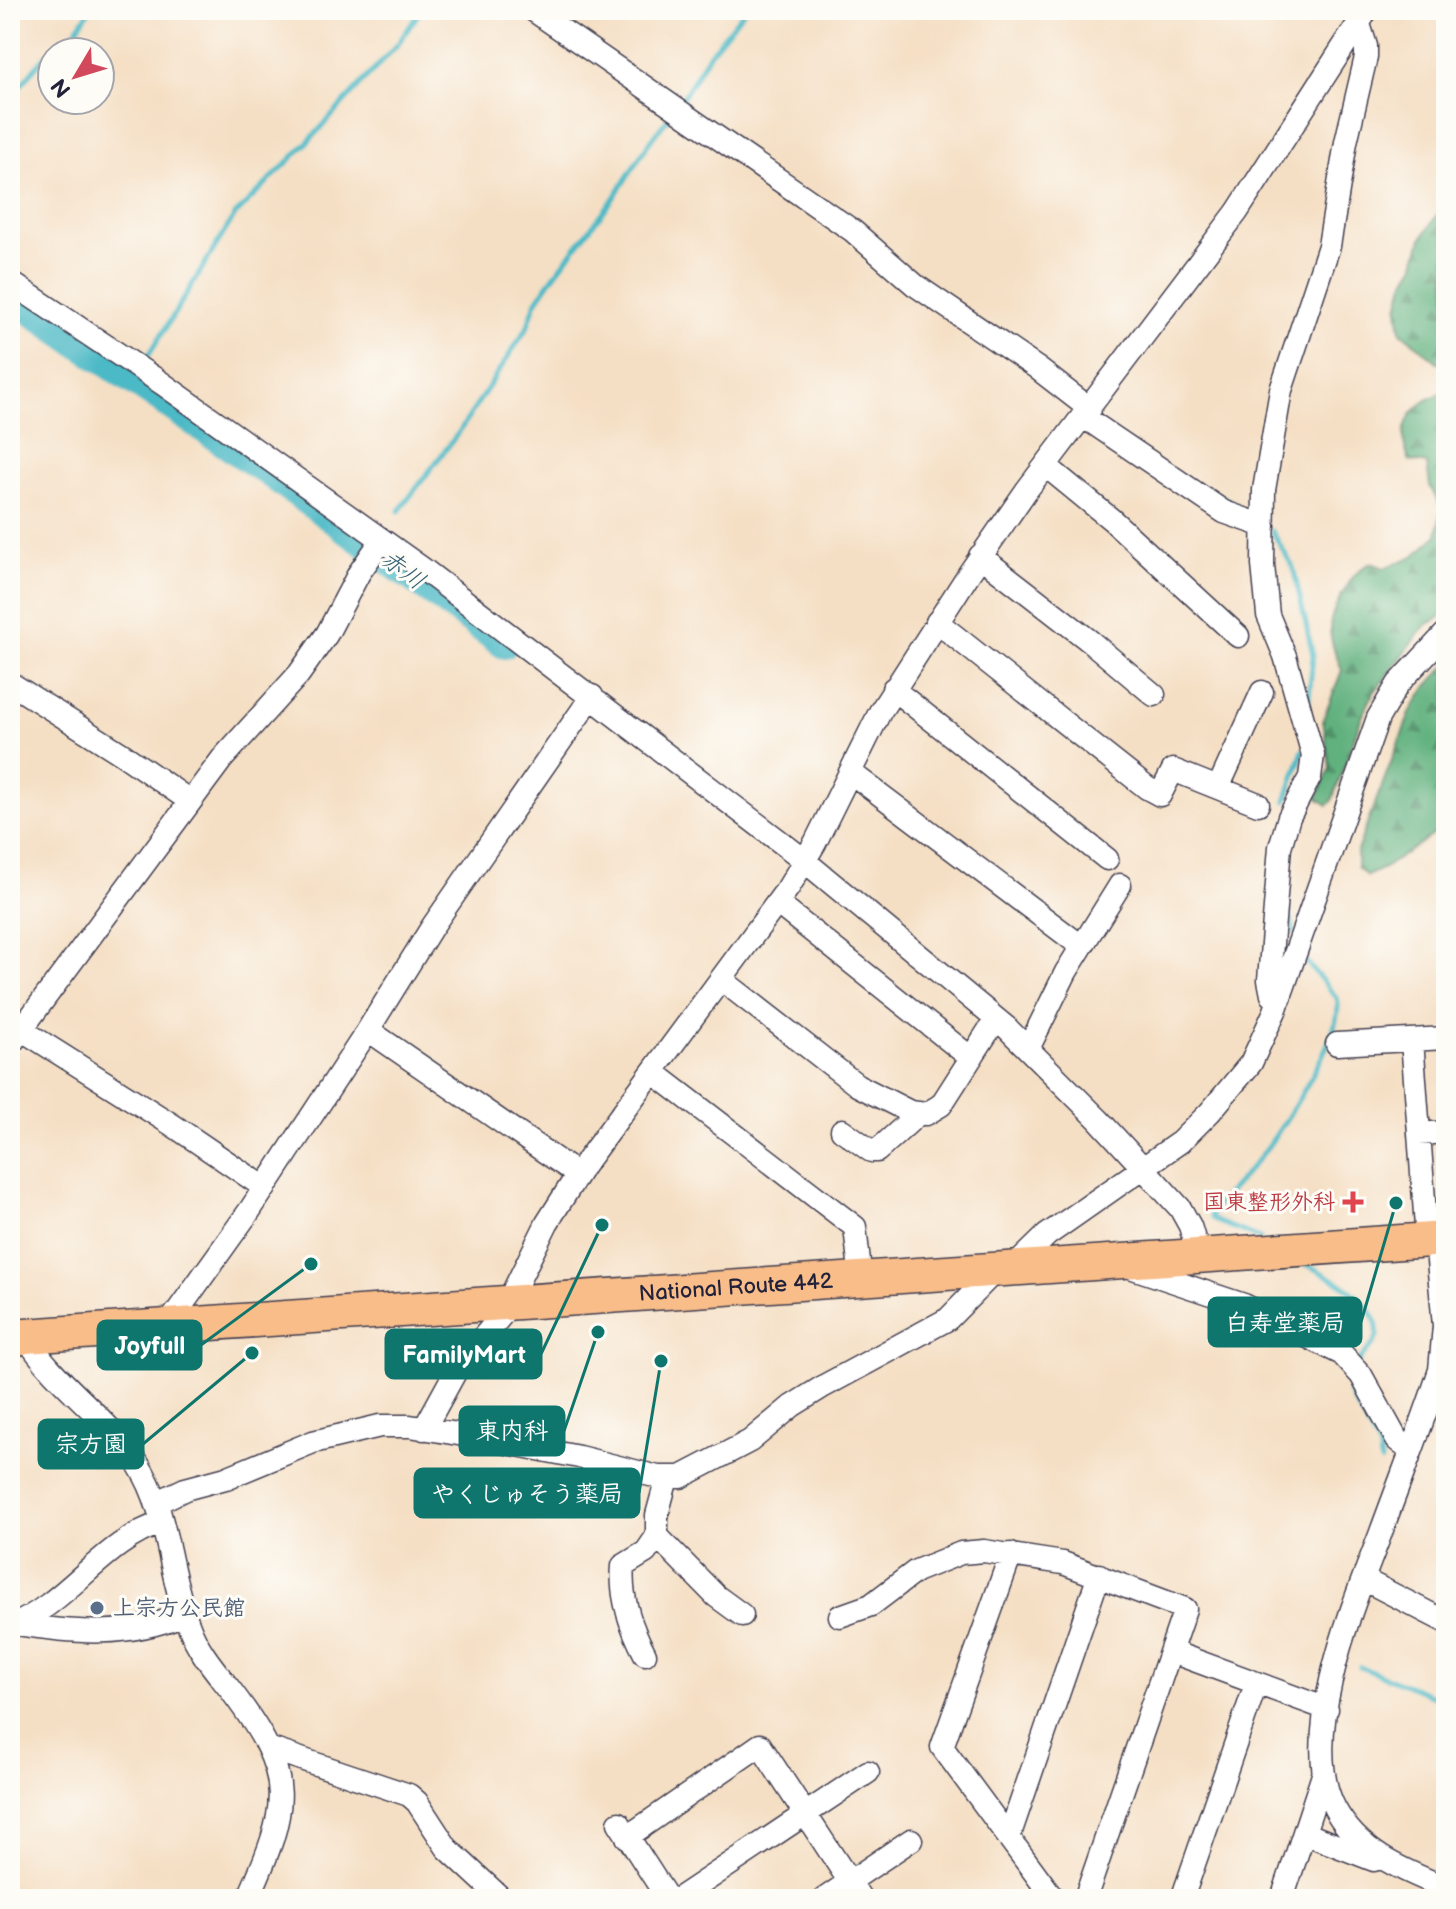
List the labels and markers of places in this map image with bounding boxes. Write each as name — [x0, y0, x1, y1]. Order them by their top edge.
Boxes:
place label: 国東整形外科 — [1203, 1189, 1335, 1216]
marker: 国東整形外科 — [1342, 1191, 1364, 1213]
callout: 白寿堂薬局 — [1209, 1298, 1361, 1346]
callout: Joyfull — [98, 1321, 201, 1369]
callout: FamilyMart — [386, 1330, 541, 1378]
callout: 東内科 — [460, 1407, 564, 1455]
callout: 宗方園 — [39, 1420, 143, 1468]
callout: やくじゅそう薬局 — [415, 1469, 639, 1517]
place label: 上宗方公民館 — [113, 1595, 245, 1622]
marker: 上宗方公民館 — [88, 1599, 106, 1617]

